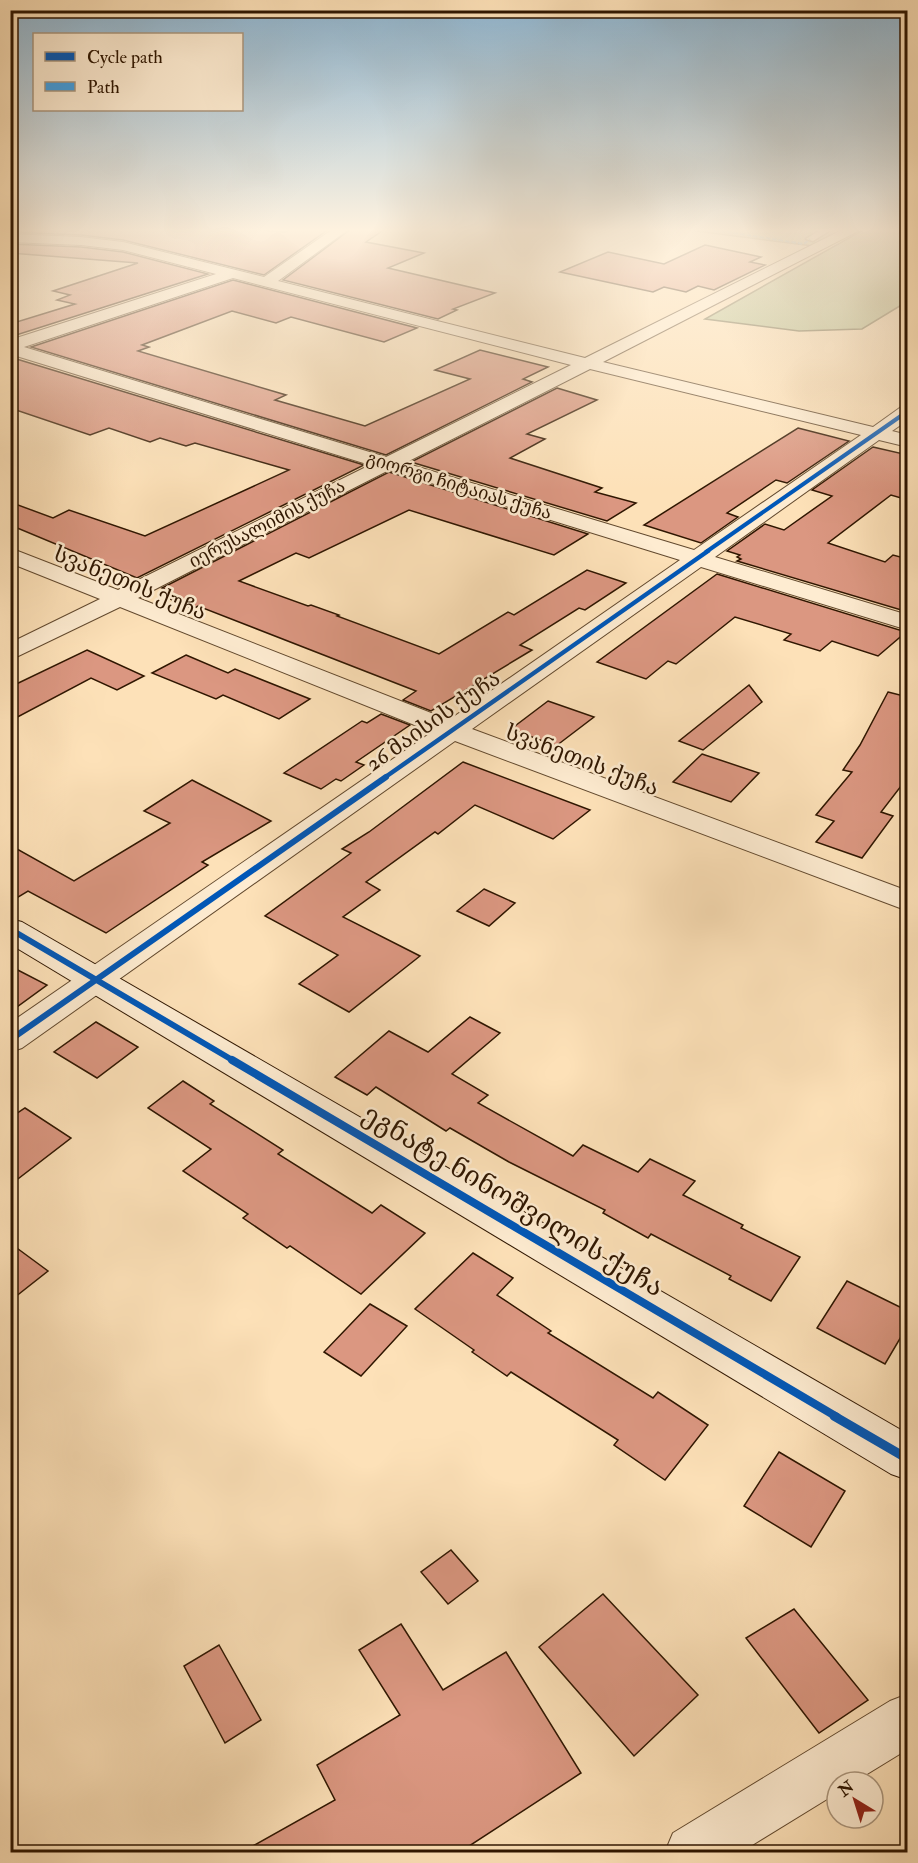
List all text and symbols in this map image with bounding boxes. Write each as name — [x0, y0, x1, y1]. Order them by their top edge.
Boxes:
legend — [33, 33, 243, 111]
text: Cycle path — [87, 46, 163, 69]
text: Path — [87, 76, 120, 99]
street label: გიორგი ჩიტაიას ქუჩა — [364, 447, 554, 525]
street label: იერუსალიმის ქუჩა — [185, 475, 349, 573]
street label: სვანეთის ქუჩა — [49, 540, 211, 626]
street label: 26 მაისის ქუჩა — [360, 664, 506, 778]
street label: სვანეთის ქუჩა — [501, 718, 663, 802]
street label: ეგნატე ნინოშვილის ქუჩა — [356, 1098, 670, 1304]
north arrow — [825, 1770, 885, 1830]
text: N — [834, 1776, 859, 1802]

